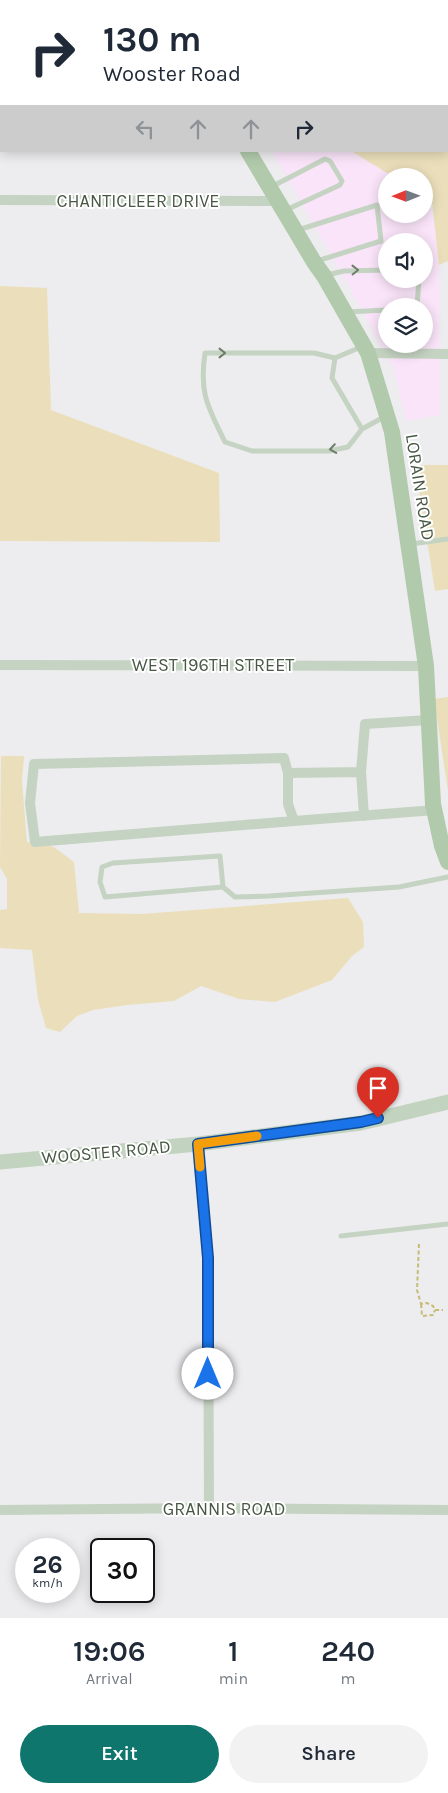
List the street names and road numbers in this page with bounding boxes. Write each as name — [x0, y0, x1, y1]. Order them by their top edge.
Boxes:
street label: CHANTICLEER DRIVE — [57, 190, 219, 212]
street label: LORAIN ROAD — [401, 432, 439, 542]
street label: WEST 196TH STREET — [132, 654, 294, 676]
street label: WOOSTER ROAD — [41, 1135, 171, 1169]
street label: GRANNIS ROAD — [163, 1498, 285, 1520]

